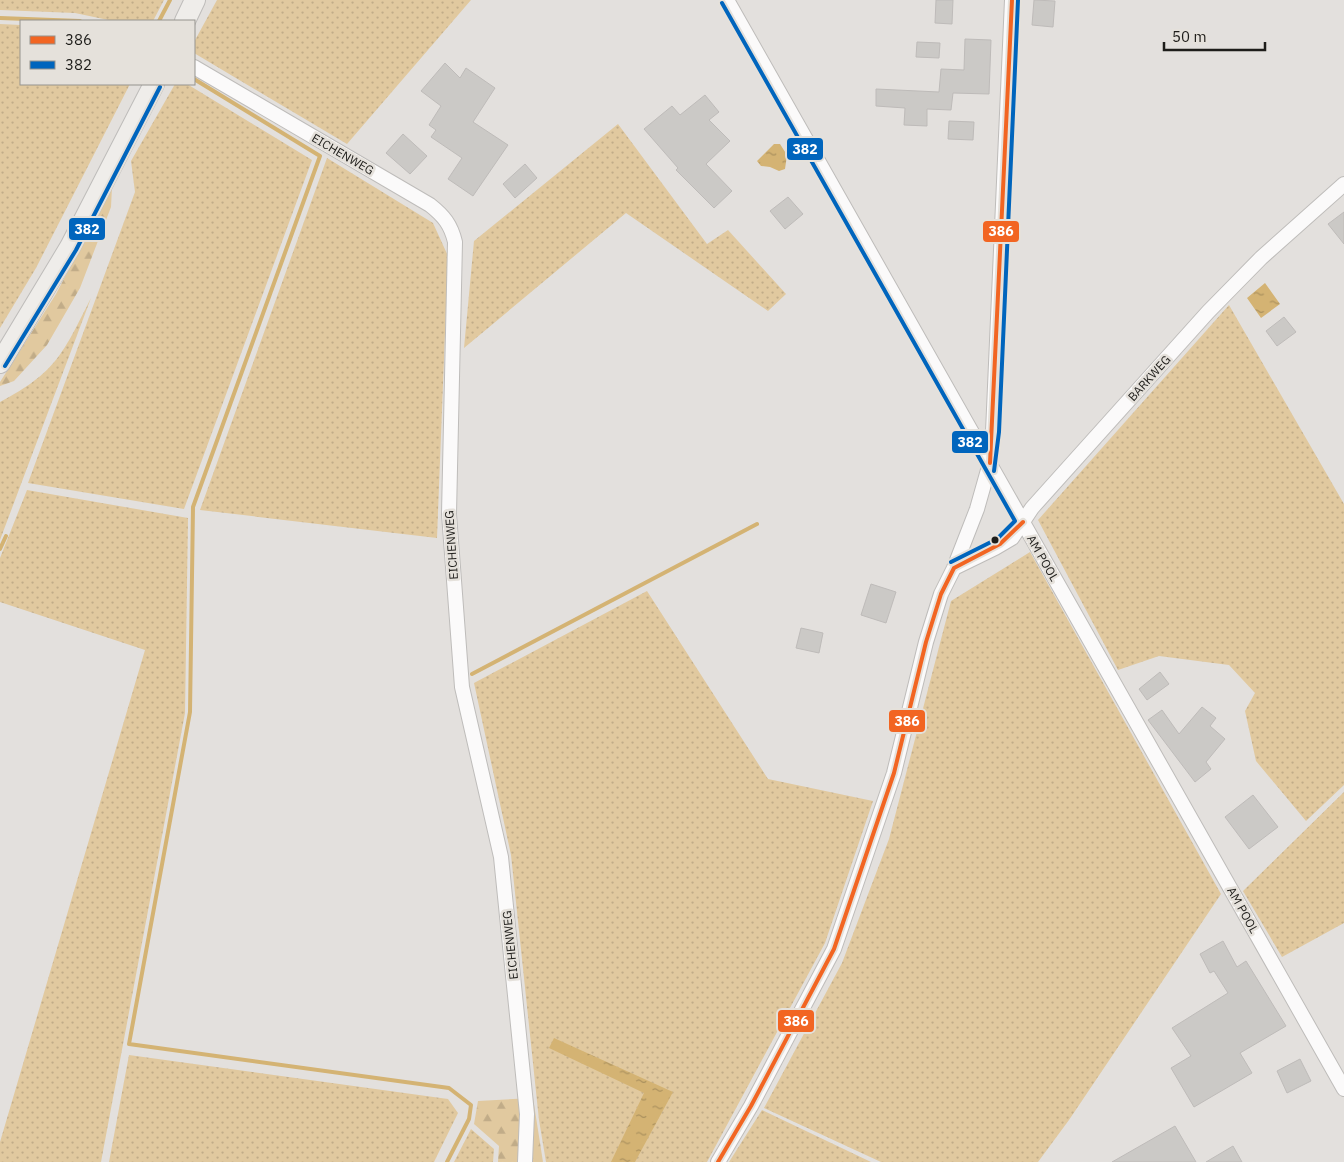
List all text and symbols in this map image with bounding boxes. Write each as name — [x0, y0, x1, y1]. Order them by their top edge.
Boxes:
legend — [20, 20, 195, 85]
scale bar — [1164, 20, 1265, 52]
text: 50 m — [1172, 27, 1207, 46]
text: 386 — [65, 30, 92, 49]
text: 382 — [65, 55, 92, 74]
street label: EICHENWEG — [309, 130, 377, 178]
line badge: 382 — [786, 137, 824, 161]
text: 382 — [792, 140, 818, 158]
line badge: 382 — [68, 217, 106, 241]
text: 382 — [74, 220, 100, 238]
line badge: 386 — [982, 220, 1020, 243]
text: 386 — [988, 222, 1014, 240]
street label: BARKWEG — [1124, 352, 1174, 404]
line badge: 382 — [951, 430, 989, 454]
text: 382 — [957, 433, 983, 451]
street label: EICHENWEG — [441, 510, 461, 580]
street label: AM POOL — [1024, 532, 1062, 584]
unlabelled marker — [990, 535, 1000, 545]
line badge: 386 — [888, 709, 926, 733]
text: 386 — [894, 712, 920, 730]
street label: AM POOL — [1224, 884, 1262, 936]
street label: EICHENWEG — [499, 910, 521, 980]
line badge: 386 — [777, 1009, 815, 1033]
text: 386 — [783, 1012, 809, 1030]

